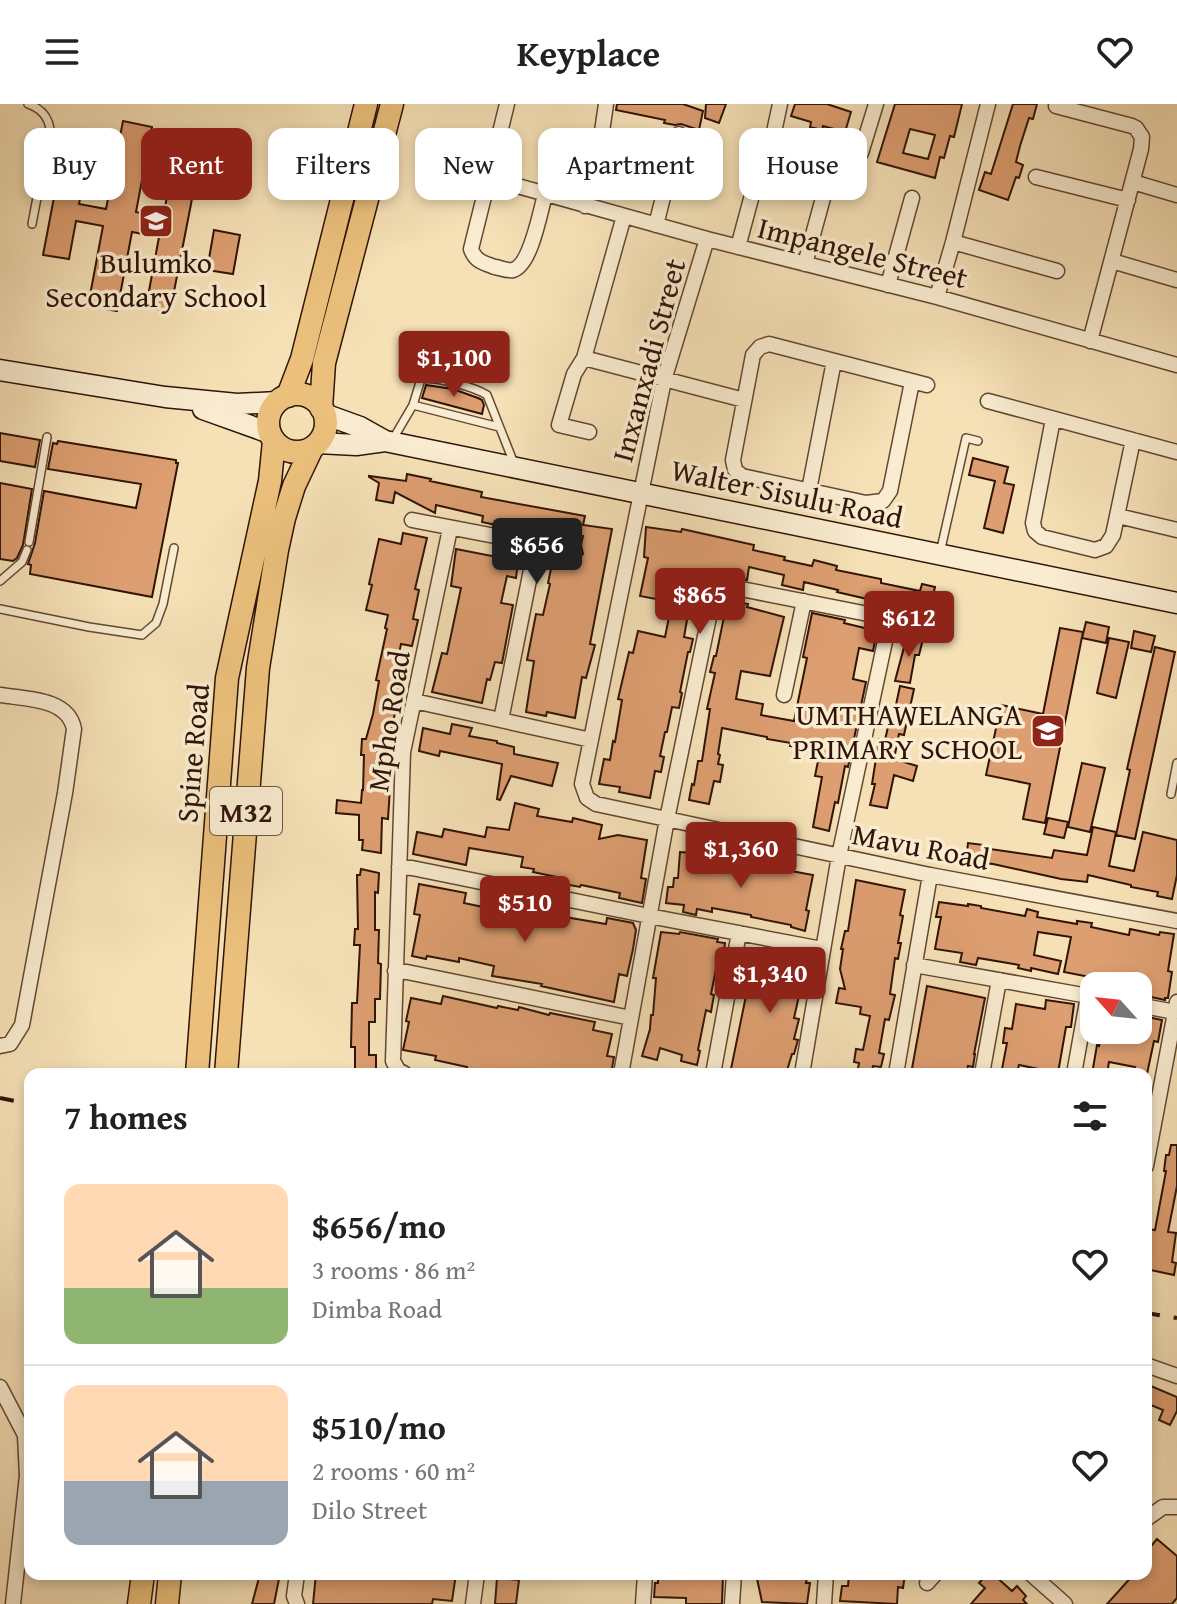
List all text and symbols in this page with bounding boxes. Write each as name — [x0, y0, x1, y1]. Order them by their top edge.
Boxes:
text: Keyplace — [517, 26, 660, 79]
icon: menu — [40, 30, 84, 74]
icon: heart — [1093, 30, 1137, 74]
chip: Buy — [24, 128, 125, 200]
chip: Rent — [141, 128, 252, 200]
chip: Filters — [268, 128, 399, 200]
chip: New — [415, 128, 522, 200]
chip: Apartment — [538, 128, 723, 200]
chip: House — [739, 128, 867, 200]
school or university icon: Bulumko Secondary School — [137, 202, 175, 240]
street label: Impangele Street — [753, 205, 973, 299]
place label: Bulumko Secondary School — [45, 240, 267, 318]
street label: Inxanxadi Street — [600, 253, 696, 467]
pin: $1,100 — [389, 331, 519, 399]
text: $1,100 — [417, 337, 491, 376]
street label: Walter Sisulu Road — [667, 447, 907, 539]
pin: $656 — [490, 518, 584, 586]
text: $656 — [510, 524, 564, 563]
pin: $865 — [653, 568, 747, 636]
text: $865 — [673, 574, 727, 613]
pin: $612 — [862, 591, 956, 659]
text: $612 — [882, 597, 936, 636]
street label: Mpho Road — [355, 647, 421, 795]
street label: Spine Road — [164, 682, 220, 824]
place label: UMTHAWELANGA PRIMARY SCHOOL — [793, 692, 1022, 770]
school or university icon: UMTHAWELANGA PRIMARY SCHOOL — [1029, 712, 1067, 750]
road number: M32 — [210, 787, 282, 835]
street label: Mavu Road — [849, 811, 993, 881]
pin: $1,360 — [676, 822, 806, 890]
text: $1,360 — [704, 828, 778, 867]
pin: $510 — [478, 876, 572, 944]
text: $510 — [498, 882, 552, 921]
pin: $1,340 — [705, 947, 835, 1015]
text: $1,340 — [733, 953, 807, 992]
north arrow — [1080, 972, 1152, 1044]
map controls — [1080, 972, 1152, 1044]
text: 7 homes — [64, 1092, 188, 1141]
icon: filters — [1068, 1094, 1112, 1138]
text: $656/mo — [312, 1201, 446, 1250]
icon: home — [128, 1216, 224, 1312]
icon: heart — [1068, 1242, 1112, 1286]
text: 3 rooms · 86 m² — [312, 1250, 475, 1289]
text: Dimba Road — [312, 1289, 442, 1328]
text: $510/mo — [312, 1402, 446, 1451]
icon: home — [128, 1417, 224, 1513]
icon: heart — [1068, 1443, 1112, 1487]
text: 2 rooms · 60 m² — [312, 1451, 475, 1490]
text: Dilo Street — [312, 1490, 427, 1529]

